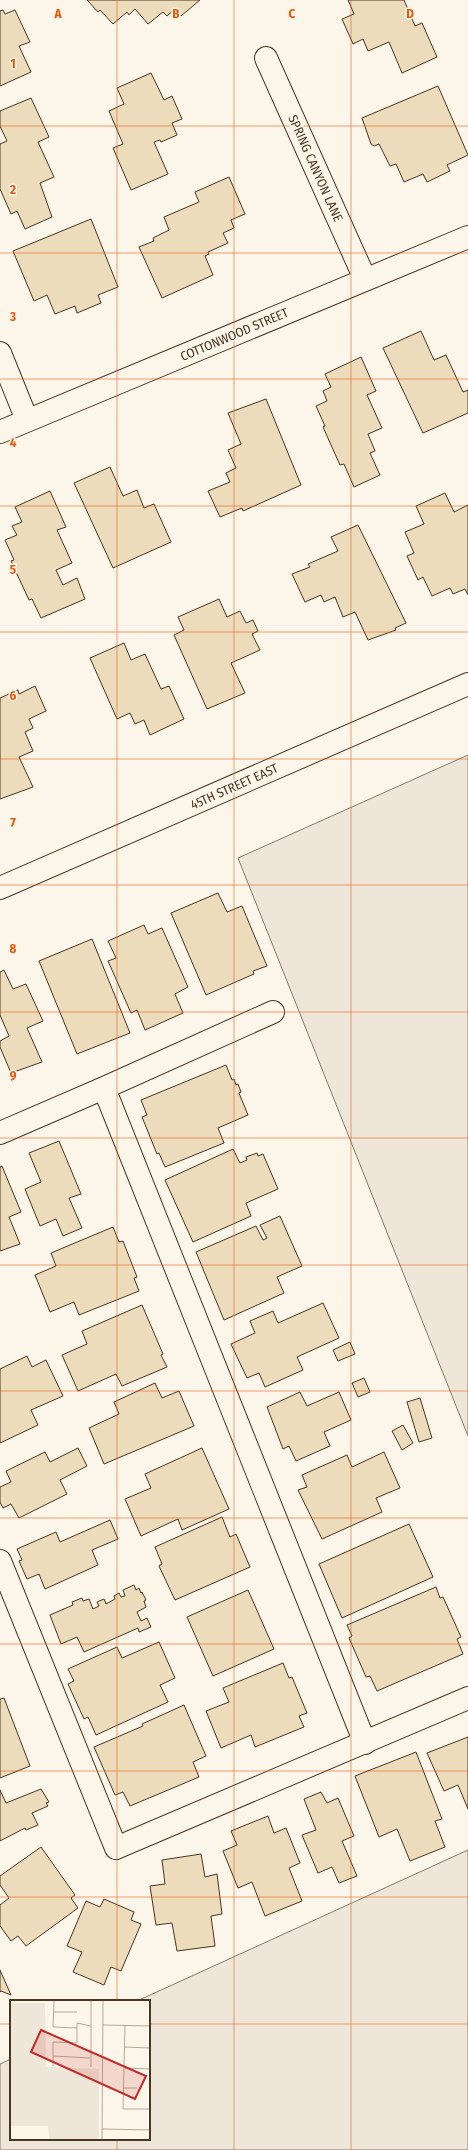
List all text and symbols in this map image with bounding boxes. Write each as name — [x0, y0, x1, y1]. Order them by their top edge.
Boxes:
text: A — [53, 6, 62, 21]
text: B — [172, 6, 180, 21]
text: C — [289, 6, 296, 21]
text: D — [406, 6, 414, 21]
text: 1 — [10, 56, 16, 71]
street label: SPRING CANYON LANE — [285, 113, 346, 224]
text: 2 — [9, 182, 16, 197]
street label: COTTONWOOD STREET — [178, 305, 290, 364]
text: 3 — [9, 309, 16, 324]
text: 4 — [10, 435, 17, 450]
text: 5 — [10, 562, 16, 577]
text: 6 — [10, 688, 17, 703]
street label: 45TH STREET EAST — [188, 760, 280, 812]
text: 7 — [10, 815, 16, 830]
text: 8 — [10, 941, 17, 956]
text: 9 — [10, 1068, 17, 1083]
inset map — [10, 2000, 150, 2140]

